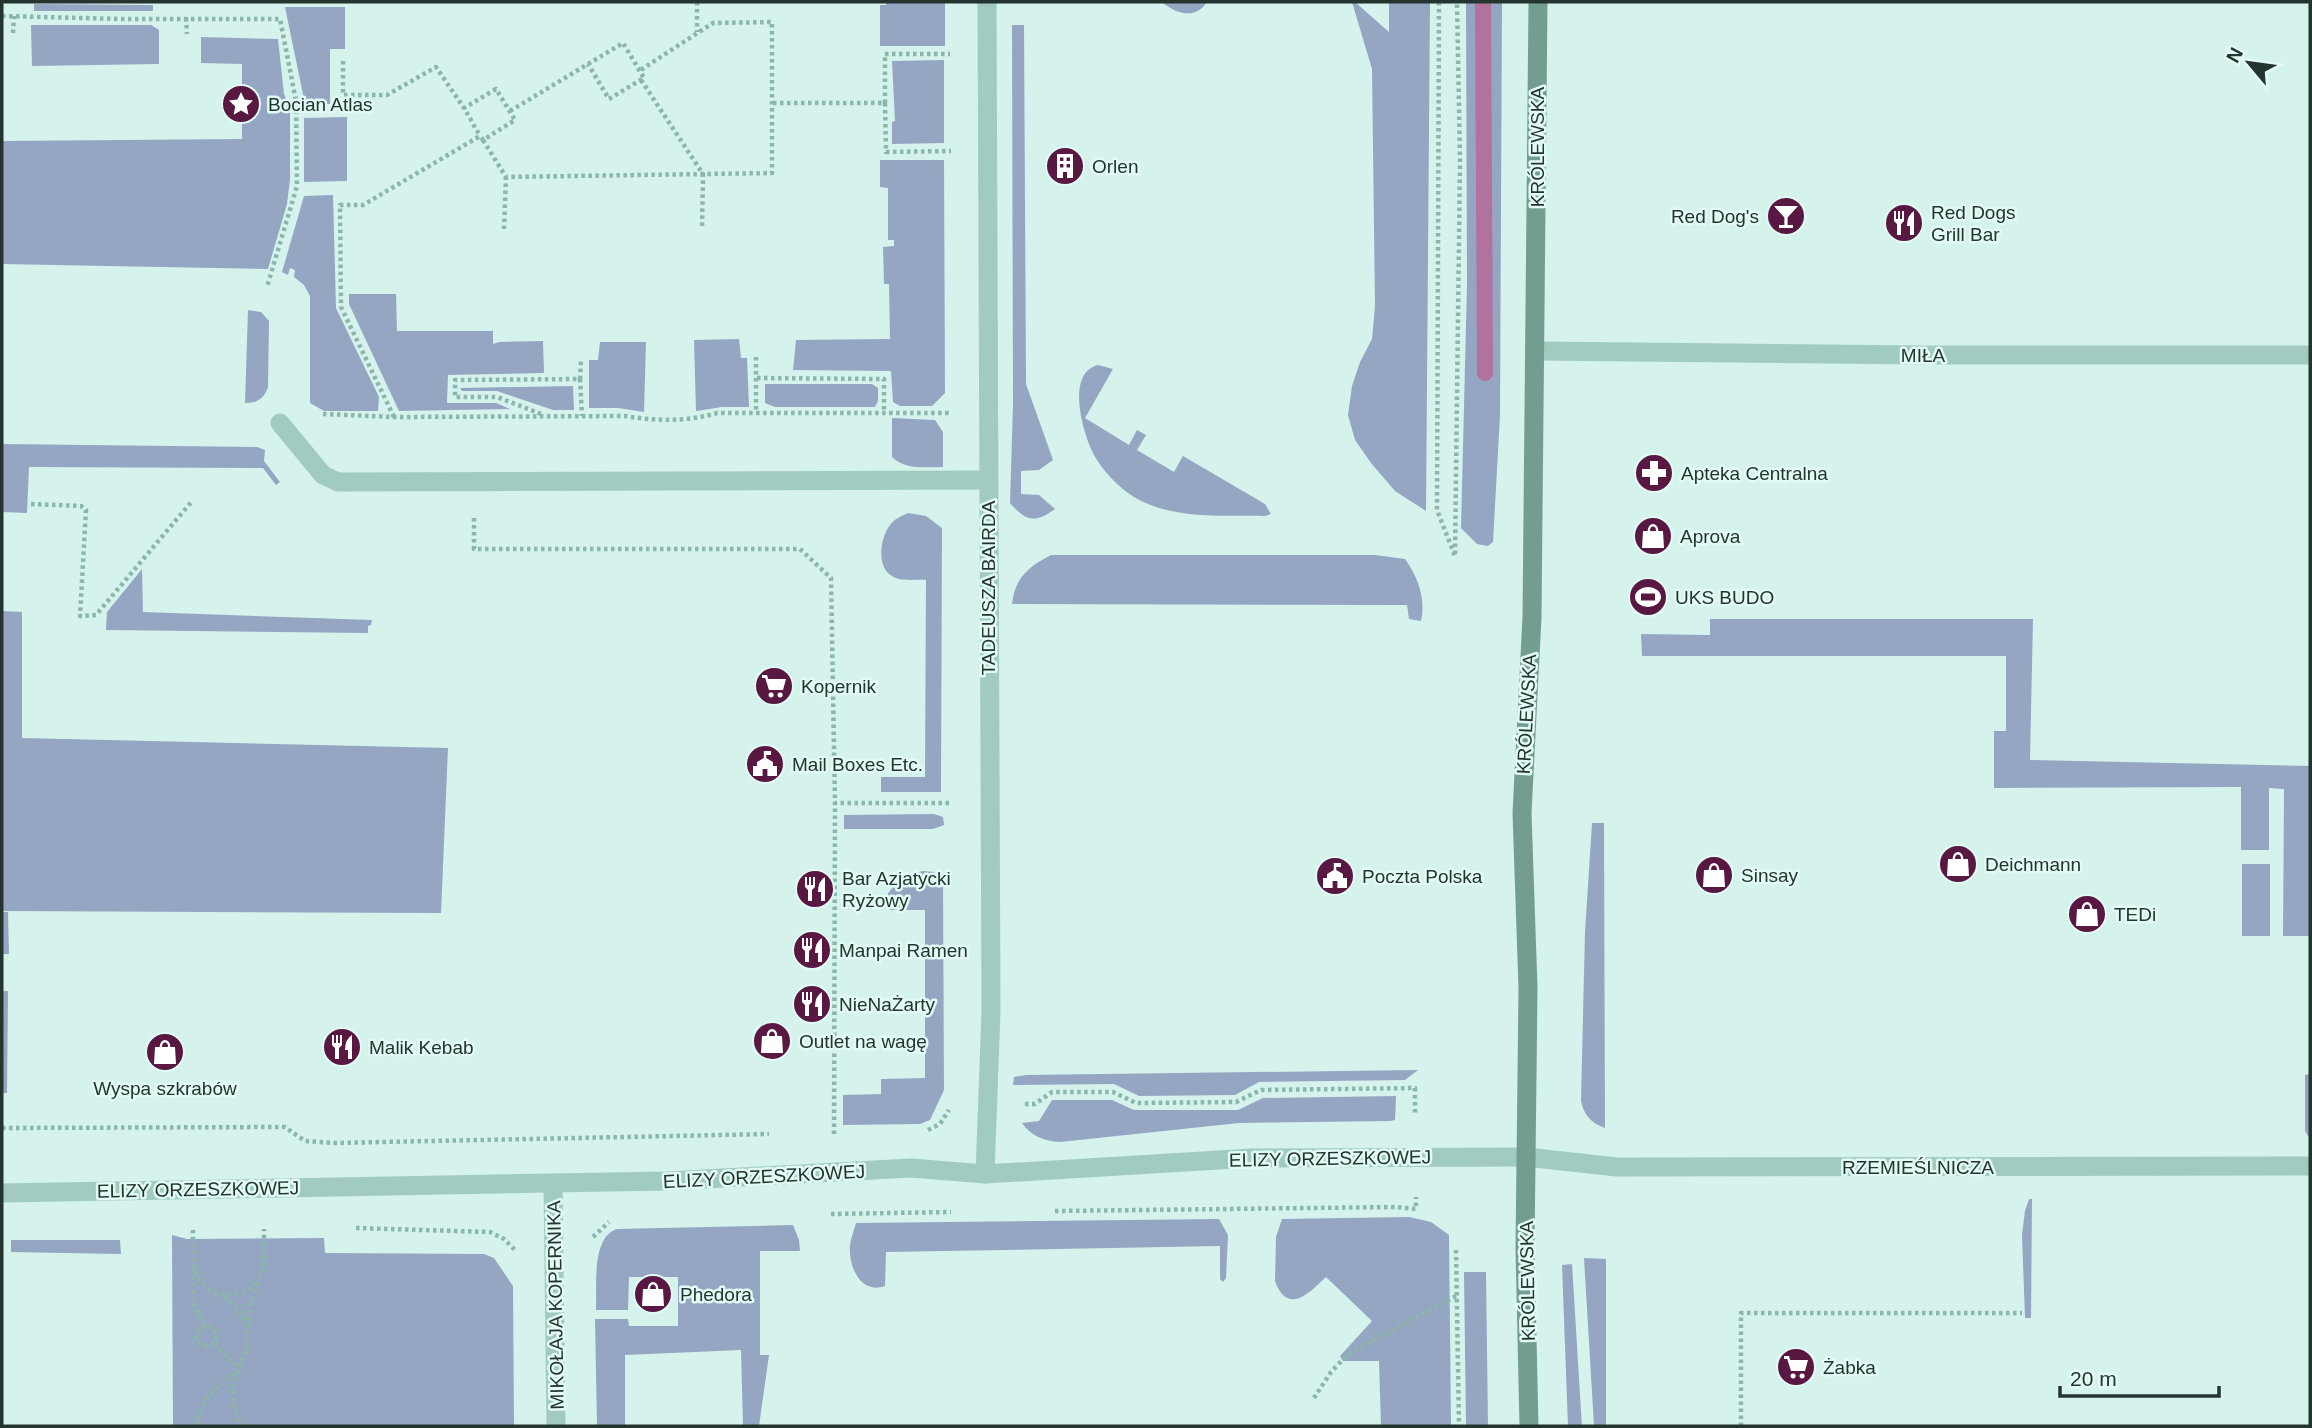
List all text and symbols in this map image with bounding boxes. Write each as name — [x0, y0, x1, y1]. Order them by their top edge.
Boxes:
north arrow — [2214, 28, 2284, 98]
text: N — [2222, 44, 2247, 66]
place icon: Bocian Atlas — [220, 83, 262, 125]
street label: KRÓLEWSKA — [1527, 86, 1548, 207]
place label: Bocian Atlas — [268, 94, 373, 115]
building icon: Orlen — [1044, 145, 1086, 187]
place label: Orlen — [1092, 156, 1138, 177]
bar icon: Red Dog's — [1765, 195, 1807, 237]
restaurant icon: Red Dogs Grill Bar — [1883, 202, 1925, 244]
place label: Red Dogs Grill Bar — [1931, 202, 2016, 245]
place label: Red Dog's — [1671, 206, 1759, 227]
street label: MIŁA — [1901, 345, 1945, 366]
pharmacy icon: Apteka Centralna — [1633, 452, 1675, 494]
place label: Apteka Centralna — [1681, 463, 1828, 484]
street label: TADEUSZA BAIRDA — [978, 500, 999, 675]
shop icon: Aprova — [1632, 515, 1674, 557]
place label: Aprova — [1680, 526, 1741, 547]
sports icon: UKS BUDO — [1627, 576, 1669, 618]
place label: UKS BUDO — [1675, 587, 1774, 608]
street label: KRÓLEWSKA — [1513, 653, 1540, 775]
supermarket icon: Kopernik — [753, 665, 795, 707]
place label: Kopernik — [801, 676, 876, 697]
public building icon: Mail Boxes Etc. — [744, 743, 786, 785]
place label: Mail Boxes Etc. — [792, 754, 923, 775]
shop icon: Deichmann — [1937, 843, 1979, 885]
shop icon: Sinsay — [1693, 854, 1735, 896]
place label: Deichmann — [1985, 854, 2081, 875]
public building icon: Poczta Polska — [1314, 855, 1356, 897]
place label: Sinsay — [1741, 865, 1799, 886]
place label: Poczta Polska — [1362, 866, 1483, 887]
restaurant icon: Bar Azjatycki Ryżowy — [794, 868, 836, 910]
place label: Bar Azjatycki Ryżowy — [842, 868, 951, 911]
shop icon: TEDi — [2066, 893, 2108, 935]
place label: TEDi — [2114, 904, 2156, 925]
restaurant icon: Manpai Ramen — [791, 929, 833, 971]
place label: Manpai Ramen — [839, 940, 968, 961]
restaurant icon: NieNaŻarty — [791, 983, 833, 1025]
place label: NieNaŻarty — [839, 994, 936, 1015]
shop icon: Outlet na wagę — [751, 1020, 793, 1062]
restaurant icon: Malik Kebab — [321, 1026, 363, 1068]
shop icon: Wyspa szkrabów — [144, 1031, 186, 1073]
place label: Outlet na wagę — [799, 1031, 927, 1052]
place label: Malik Kebab — [369, 1037, 474, 1058]
place label: Wyspa szkrabów — [93, 1078, 237, 1099]
street label: ELIZY ORZESZKOWEJ — [1229, 1146, 1431, 1171]
street label: RZEMIEŚLNICZA — [1842, 1157, 1994, 1178]
street label: ELIZY ORZESZKOWEJ — [662, 1161, 866, 1192]
street label: ELIZY ORZESZKOWEJ — [97, 1177, 299, 1202]
street label: MIKOŁAJA KOPERNIKA — [543, 1200, 568, 1410]
street label: KRÓLEWSKA — [1516, 1220, 1539, 1341]
shop icon: Phedora — [632, 1273, 674, 1315]
place label: Phedora — [680, 1284, 752, 1305]
supermarket icon: Żabka — [1775, 1346, 1817, 1388]
scale bar — [2060, 1354, 2219, 1398]
place label: Żabka — [1823, 1357, 1876, 1378]
text: 20 m — [2070, 1367, 2117, 1390]

